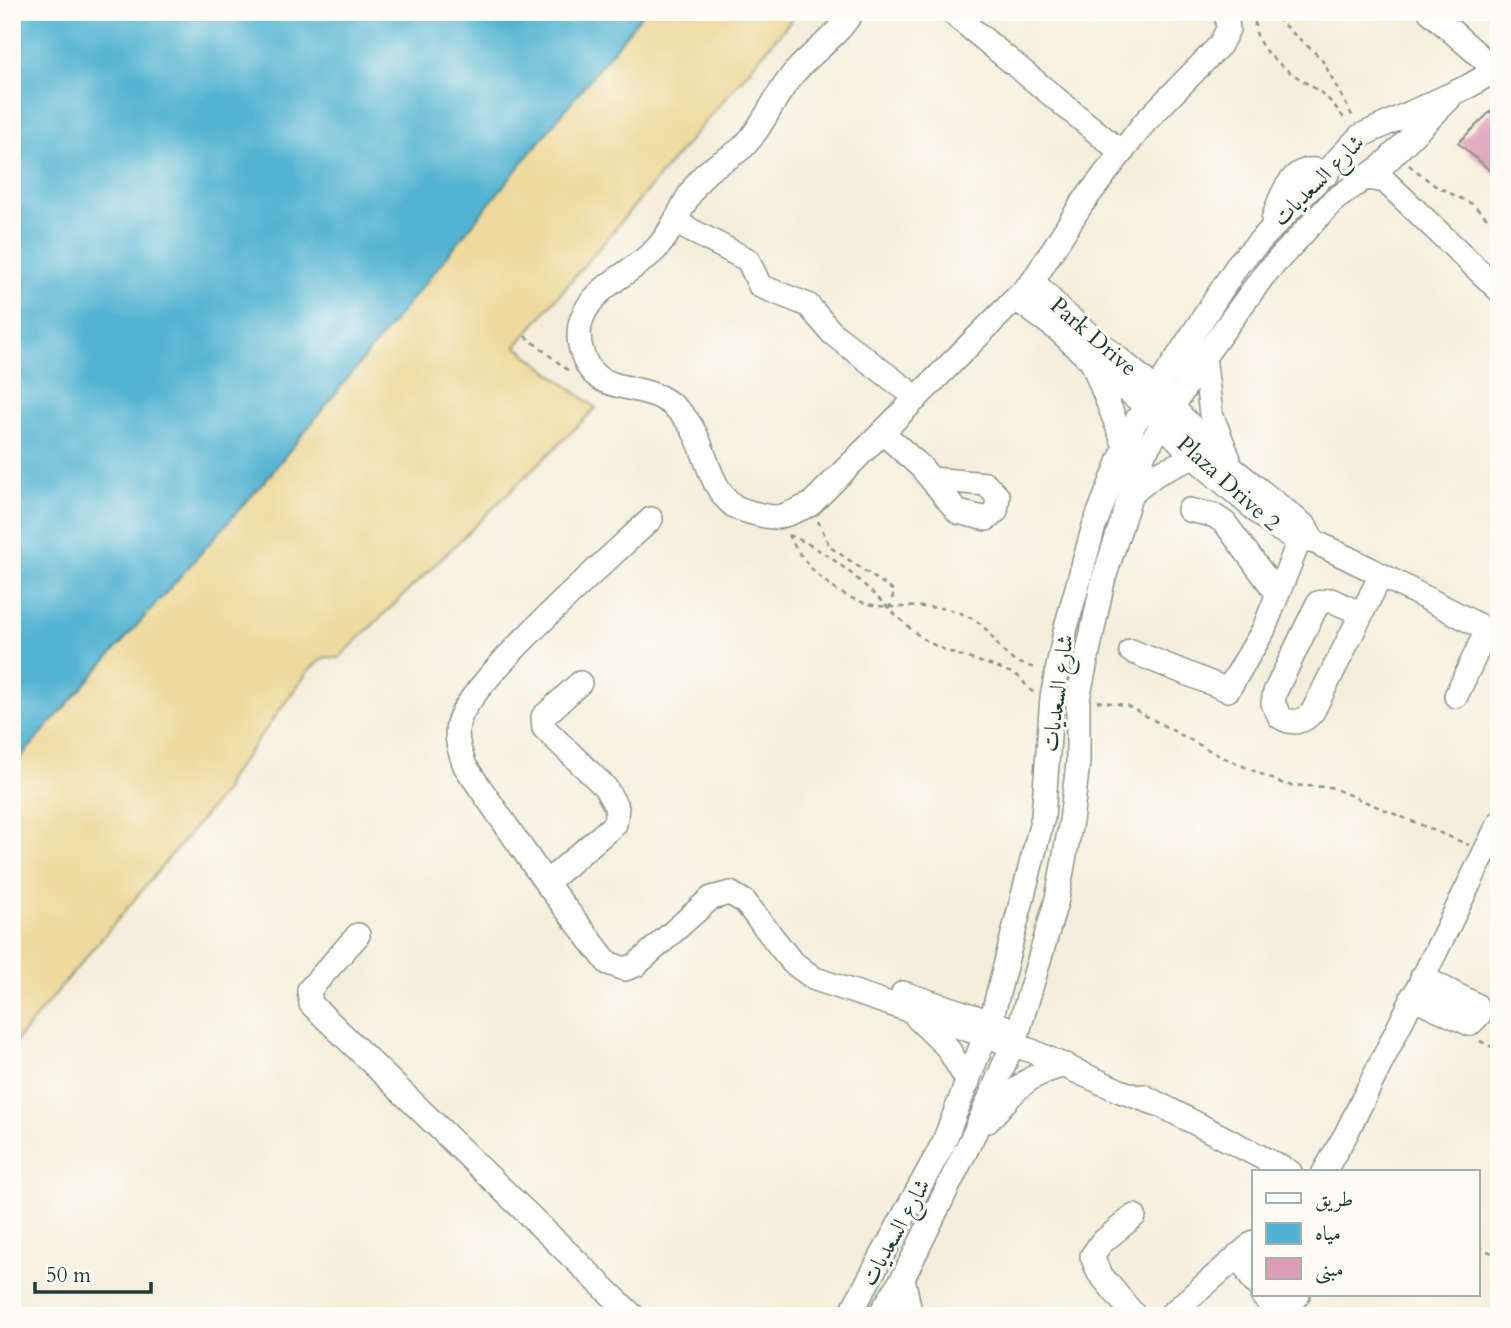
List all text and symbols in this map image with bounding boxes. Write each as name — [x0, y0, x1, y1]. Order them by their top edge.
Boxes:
street label: شارع السعديات — [1266, 128, 1374, 236]
street label: Park Drive — [1043, 290, 1144, 383]
street label: Plaza Drive 2 — [1170, 429, 1287, 538]
street label: شارع السعديات — [1034, 632, 1085, 754]
legend — [1252, 1170, 1480, 1296]
street label: شارع السعديات — [853, 1173, 941, 1293]
text: طريق — [1315, 1185, 1353, 1214]
text: مياه — [1315, 1219, 1341, 1248]
scale bar — [35, 1251, 150, 1295]
text: مبنى — [1315, 1255, 1344, 1284]
text: 50 m — [46, 1261, 91, 1290]

